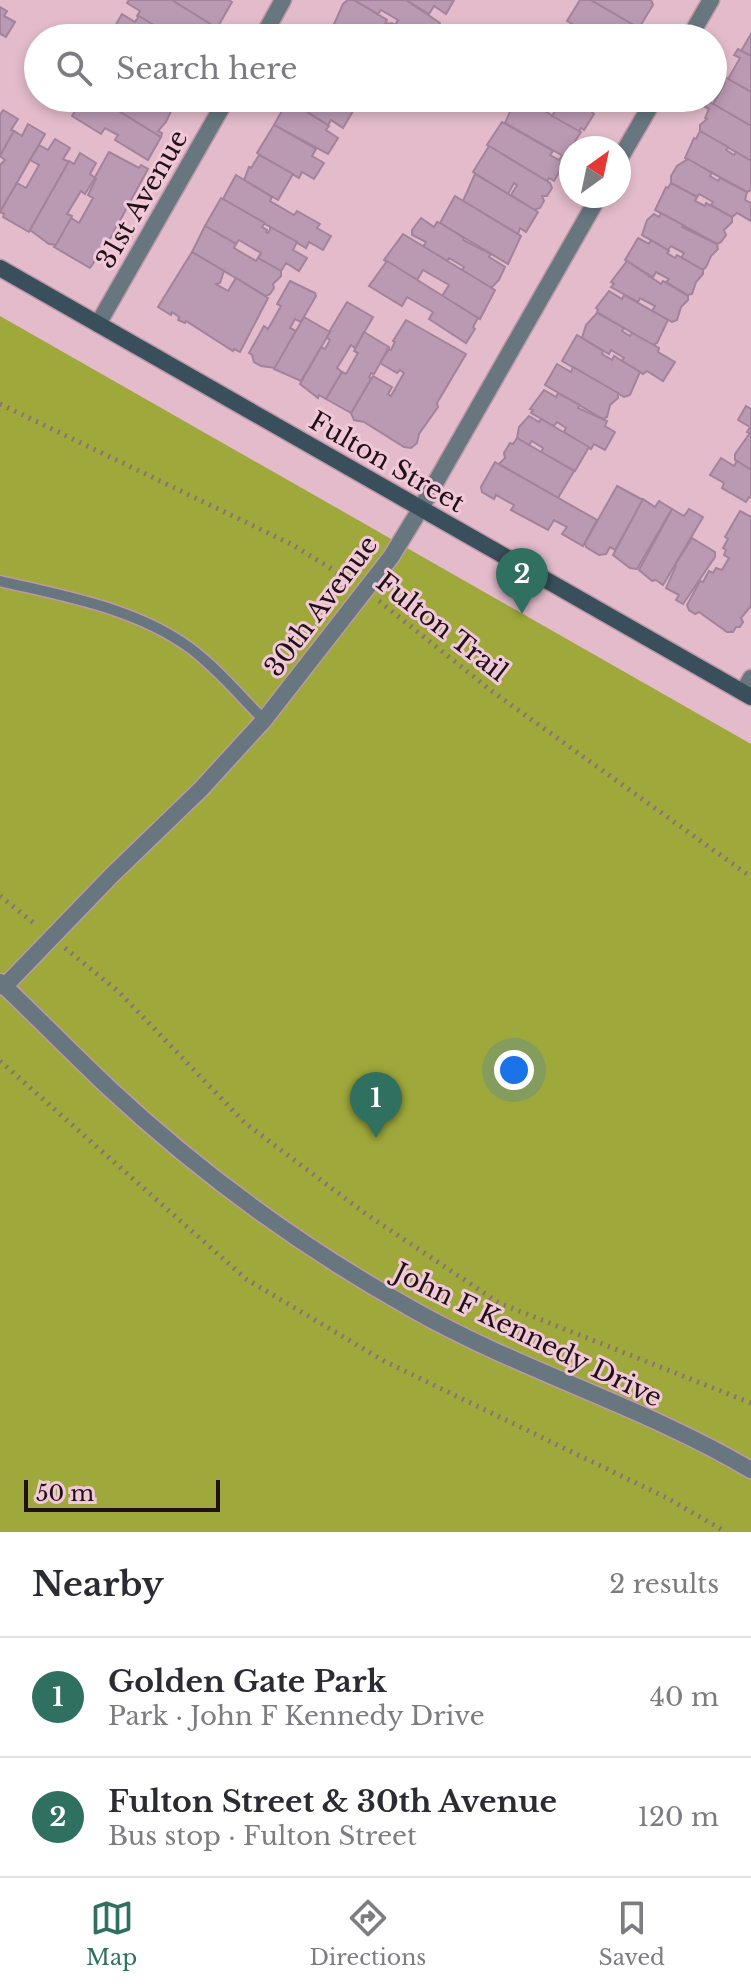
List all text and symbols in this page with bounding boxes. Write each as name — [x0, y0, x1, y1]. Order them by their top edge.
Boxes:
search box — [24, 24, 727, 112]
icon: search — [52, 46, 96, 90]
text: Search here — [116, 50, 297, 87]
street label: 31st Avenue — [89, 124, 195, 274]
north arrow — [559, 136, 631, 208]
street label: Fulton Street — [304, 405, 470, 519]
street label: 30th Avenue — [258, 529, 384, 683]
pin: 2 — [496, 548, 548, 614]
street label: Fulton Trail — [370, 566, 514, 688]
your location — [494, 1050, 534, 1090]
pin: 1 — [350, 1072, 402, 1138]
street label: John F Kennedy Drive — [386, 1255, 667, 1414]
scale bar — [24, 1476, 220, 1512]
text: 50 m — [36, 1480, 94, 1507]
text: Nearby — [32, 1563, 164, 1605]
text: 2 results — [609, 1568, 719, 1600]
text: Golden Gate Park — [108, 1663, 387, 1700]
text: 1 — [52, 1681, 64, 1713]
text: 40 m — [650, 1681, 719, 1713]
text: Park · John F Kennedy Drive — [108, 1700, 485, 1732]
text: Fulton Street & 30th Avenue — [108, 1783, 557, 1820]
text: 2 — [50, 1801, 66, 1833]
text: 120 m — [637, 1801, 719, 1833]
text: Bus stop · Fulton Street — [108, 1820, 417, 1852]
tab: Map — [86, 1896, 137, 1971]
tab: Directions — [309, 1896, 426, 1971]
tab: Saved — [599, 1896, 665, 1971]

